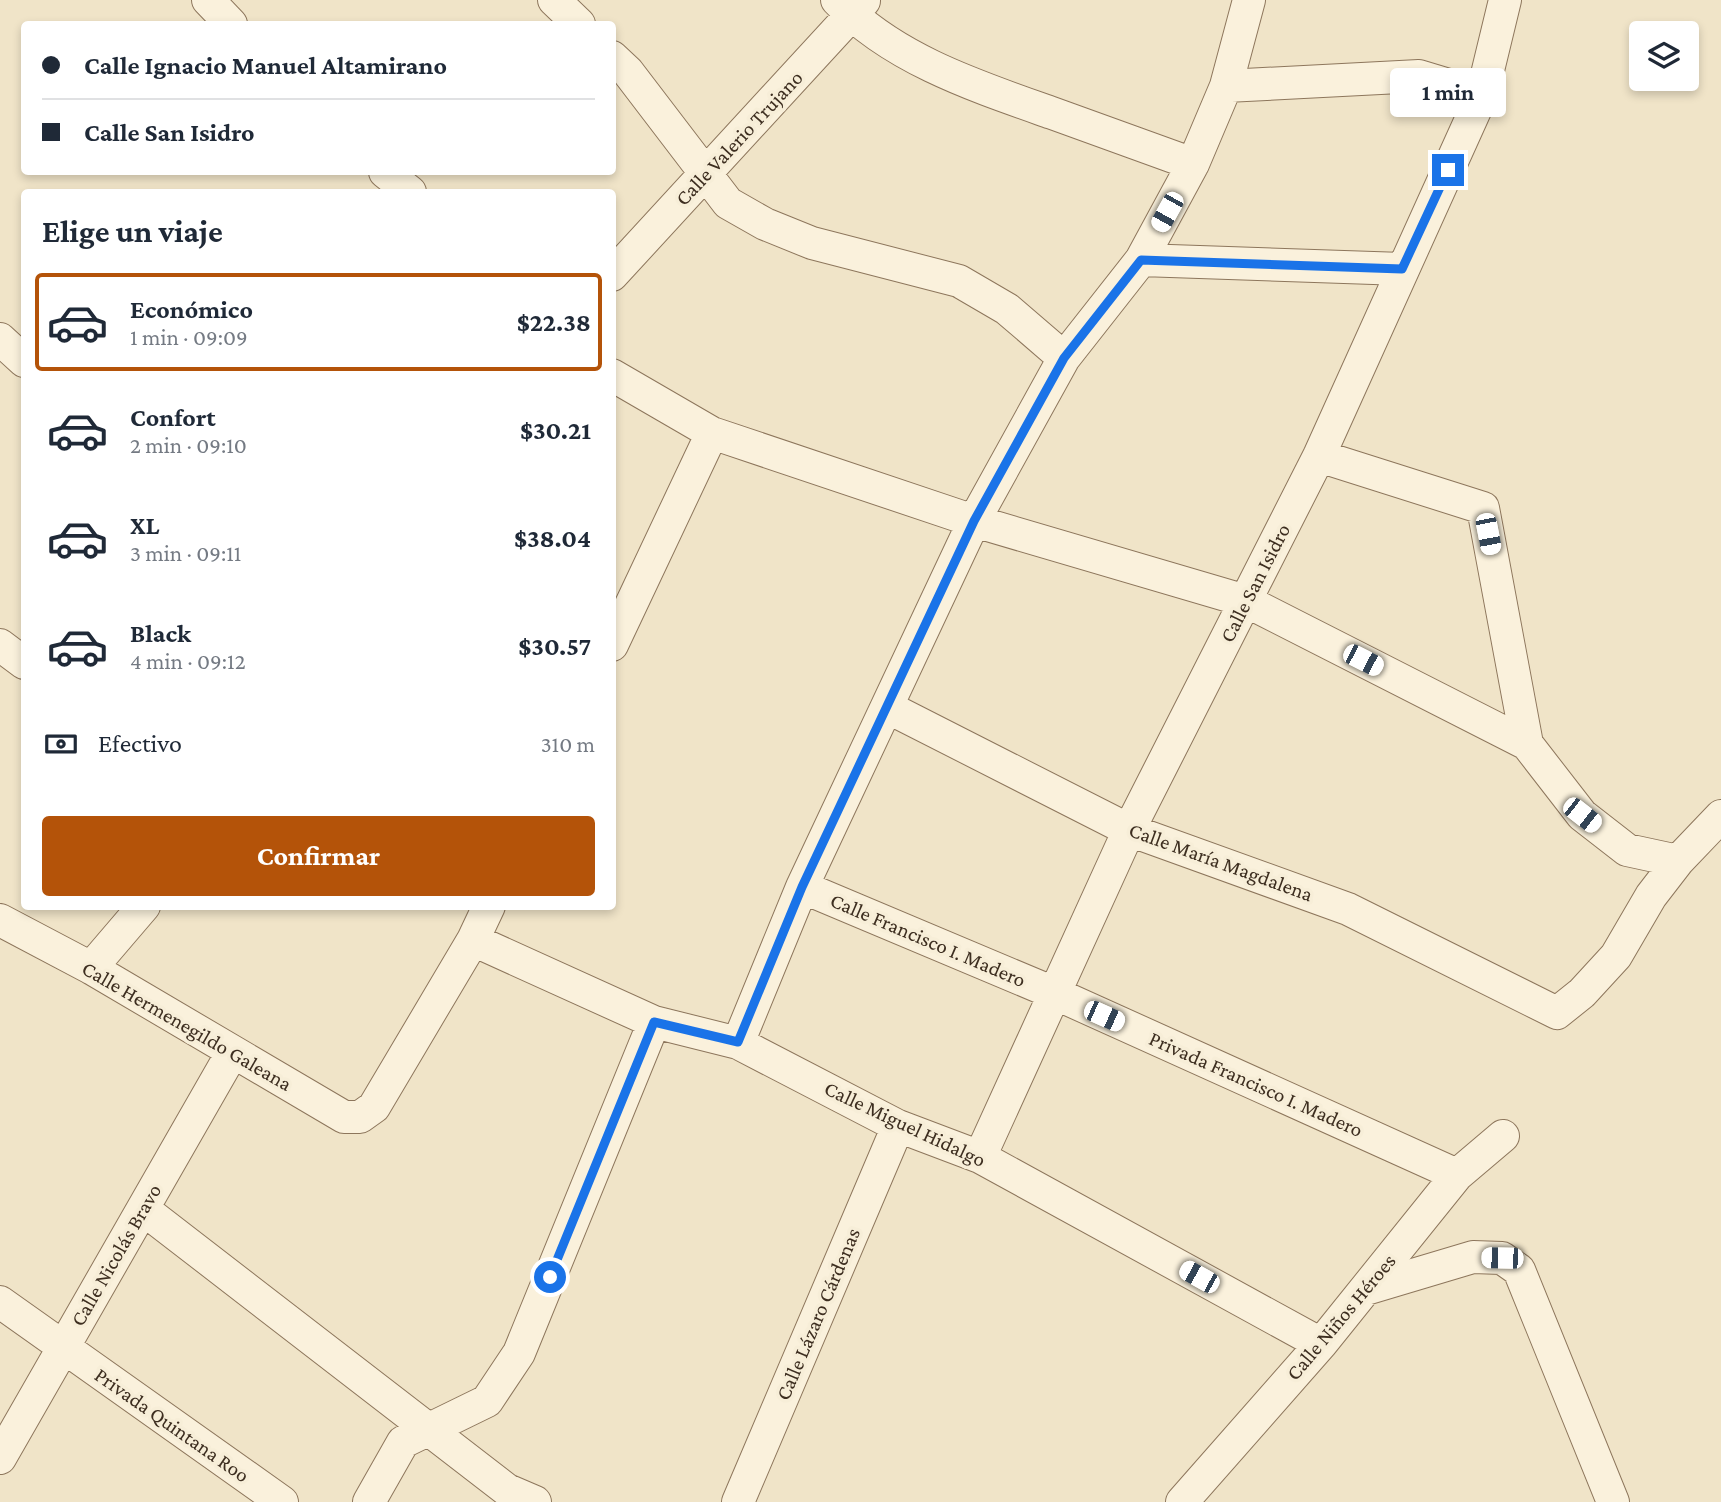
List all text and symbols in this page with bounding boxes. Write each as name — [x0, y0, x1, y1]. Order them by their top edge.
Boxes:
map controls — [1629, 21, 1699, 91]
button: layers — [1629, 21, 1699, 91]
text: Calle Ignacio Manuel Altamirano — [84, 51, 447, 80]
street label: Calle Valerio Trujano — [670, 66, 808, 210]
callout: 1 min — [1390, 68, 1506, 118]
text: 1 min — [1422, 79, 1474, 105]
text: Calle San Isidro — [84, 118, 255, 147]
route end — [1432, 154, 1464, 186]
car — [1148, 189, 1187, 235]
text: Elige un viaje — [42, 213, 223, 249]
icon: car — [46, 291, 109, 354]
text: Económico — [130, 295, 253, 324]
text: $22.38 — [517, 308, 591, 337]
text: 1 min · 09:09 — [130, 324, 248, 350]
icon: car — [46, 399, 109, 462]
text: Confort — [130, 403, 216, 432]
text: $30.21 — [520, 416, 591, 445]
text: 2 min · 09:10 — [130, 432, 247, 458]
icon: car — [46, 507, 109, 570]
text: XL — [130, 511, 159, 540]
car — [1474, 511, 1503, 557]
street label: Calle San Isidro — [1215, 520, 1295, 646]
text: $38.04 — [514, 524, 591, 553]
text: 3 min · 09:11 — [130, 540, 241, 566]
icon: car — [46, 615, 109, 678]
text: Black — [130, 619, 191, 648]
text: $30.57 — [518, 632, 591, 661]
car — [1340, 641, 1387, 679]
text: 4 min · 09:12 — [130, 648, 246, 674]
icon: cash — [42, 725, 80, 763]
text: Efectivo — [98, 729, 182, 758]
text: 310 m — [541, 731, 595, 757]
car — [1559, 794, 1606, 836]
button: Confirmar — [42, 816, 595, 896]
street label: Calle María Magdalena — [1126, 818, 1316, 906]
street label: Calle Francisco I. Madero — [827, 888, 1029, 992]
street label: Calle Hermenegildo Galeana — [78, 956, 296, 1096]
car — [1081, 998, 1128, 1034]
street label: Privada Francisco I. Madero — [1146, 1026, 1366, 1142]
street label: Calle Miguel Hidalgo — [821, 1076, 989, 1172]
street label: Calle Nicolás Bravo — [66, 1180, 166, 1330]
street label: Calle Lázaro Cárdenas — [771, 1224, 865, 1404]
car — [1481, 1247, 1524, 1269]
street label: Calle Niños Héroes — [1281, 1249, 1401, 1385]
car — [1176, 1258, 1223, 1296]
route start — [534, 1261, 566, 1293]
street label: Privada Quintana Roo — [90, 1363, 254, 1487]

